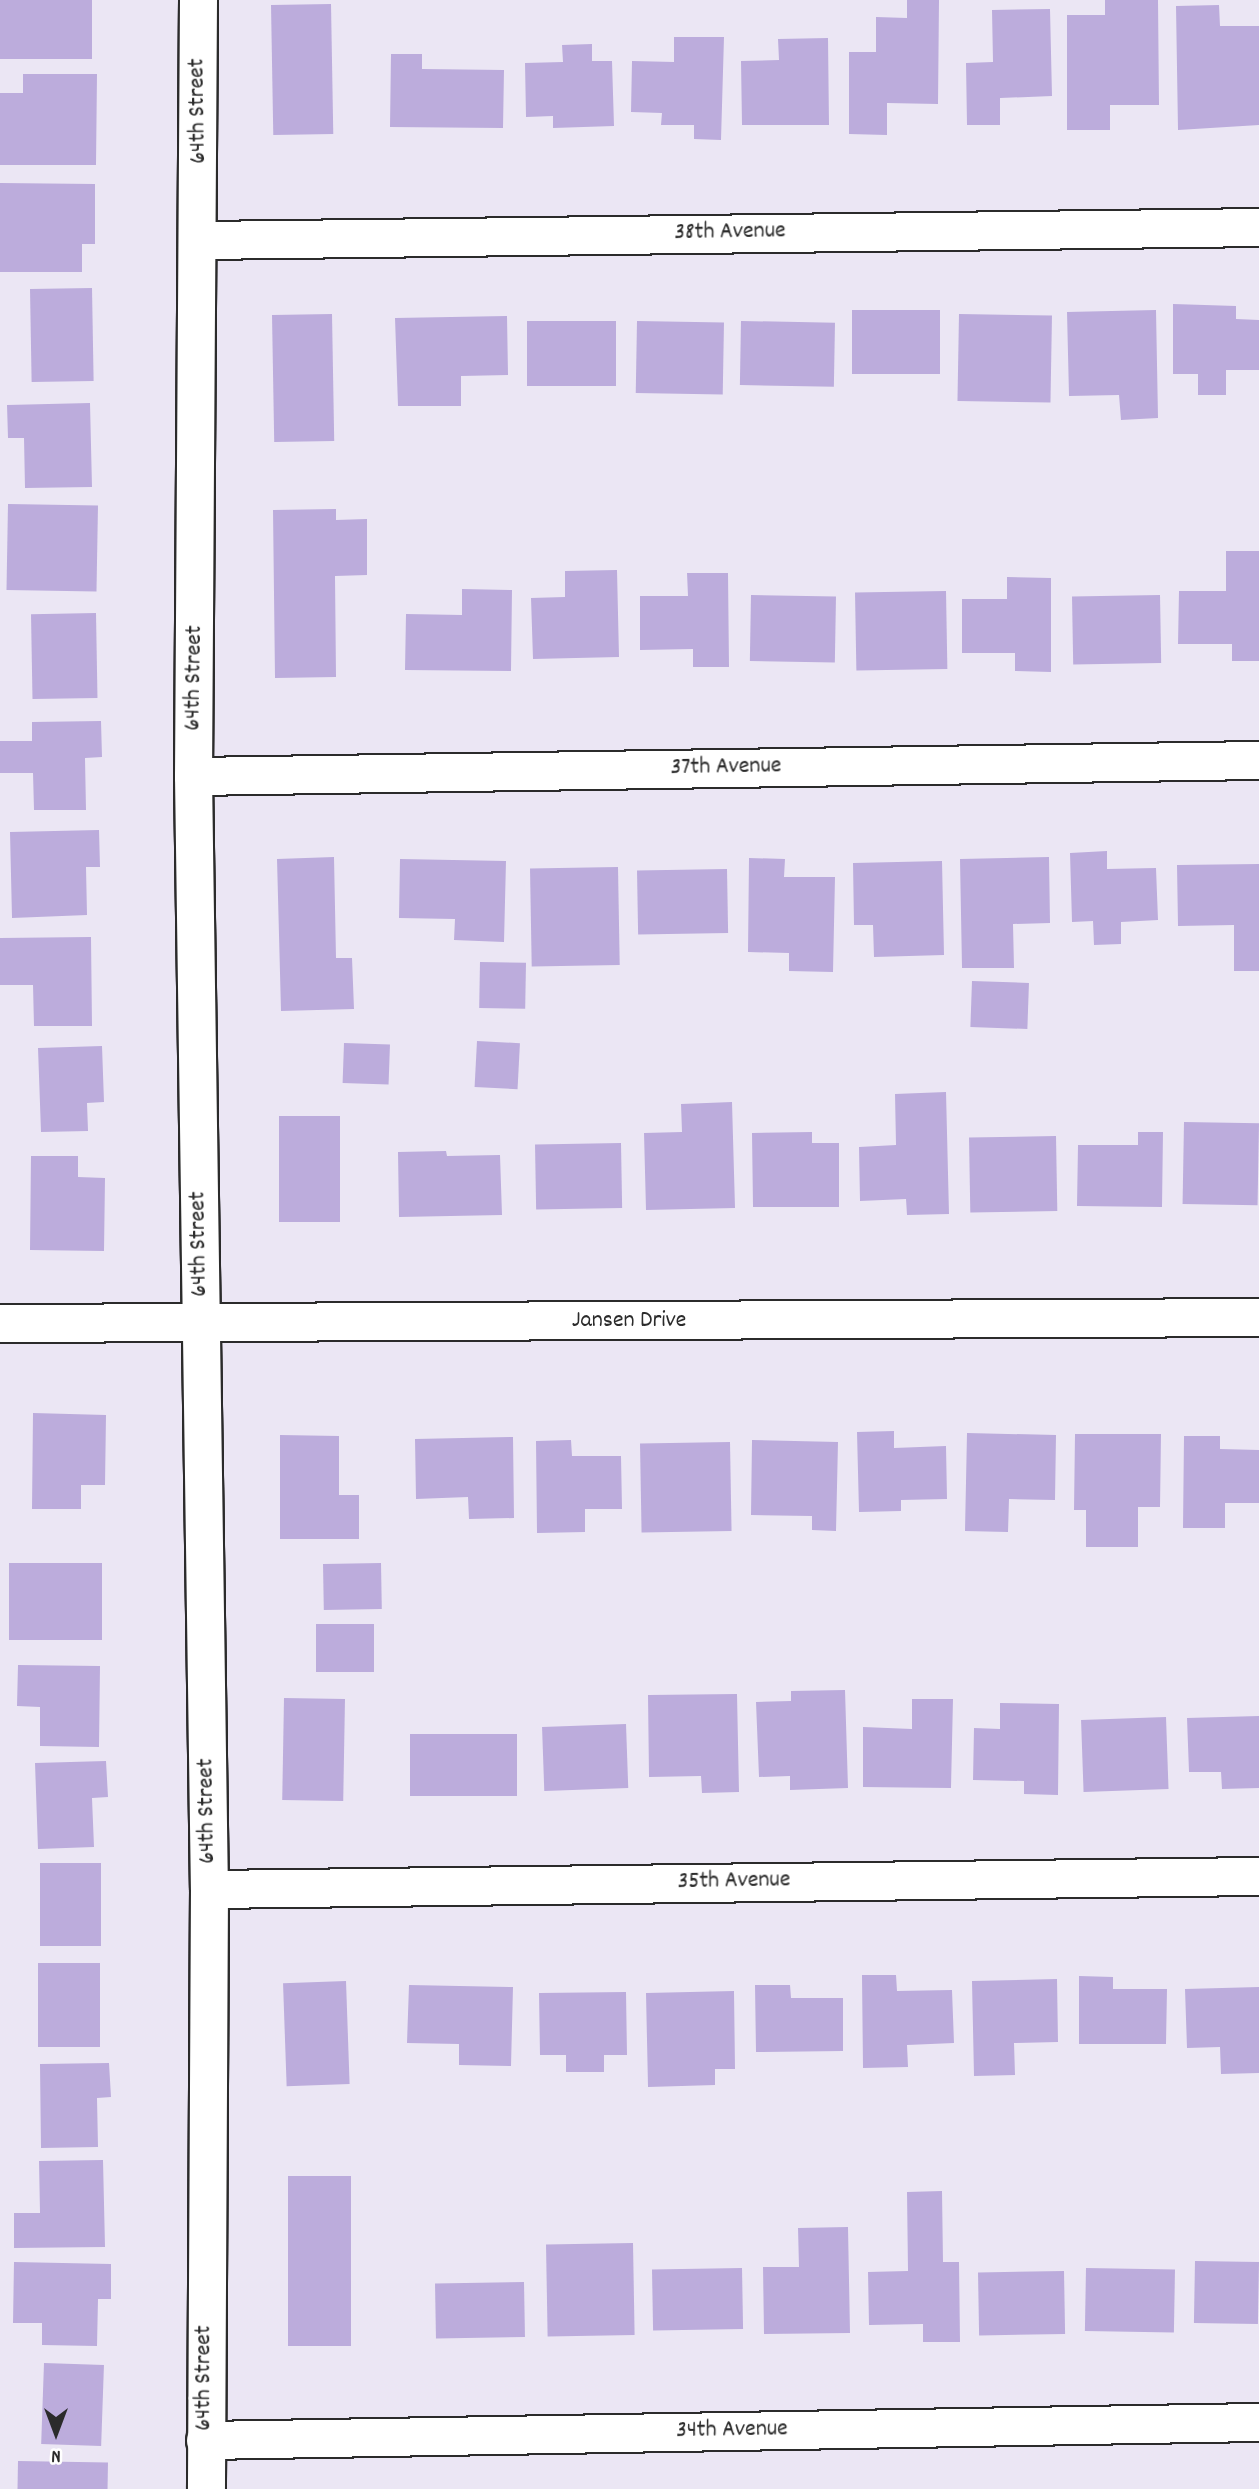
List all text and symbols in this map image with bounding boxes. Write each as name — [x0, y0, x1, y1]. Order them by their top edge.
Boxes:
street label: 64th Street — [184, 58, 214, 164]
street label: 38th Avenue — [674, 218, 786, 248]
street label: 64th Street — [180, 625, 210, 731]
street label: 37th Avenue — [670, 753, 782, 783]
street label: 64th Street — [185, 1191, 215, 1297]
street label: Jansen Drive — [572, 1308, 686, 1336]
street label: 64th Street — [193, 1758, 223, 1864]
street label: 35th Avenue — [677, 1867, 791, 1897]
street label: 64th Street — [191, 2325, 219, 2431]
north arrow — [21, 2398, 91, 2468]
street label: 34th Avenue — [676, 2416, 788, 2446]
text: N — [51, 2441, 61, 2468]

